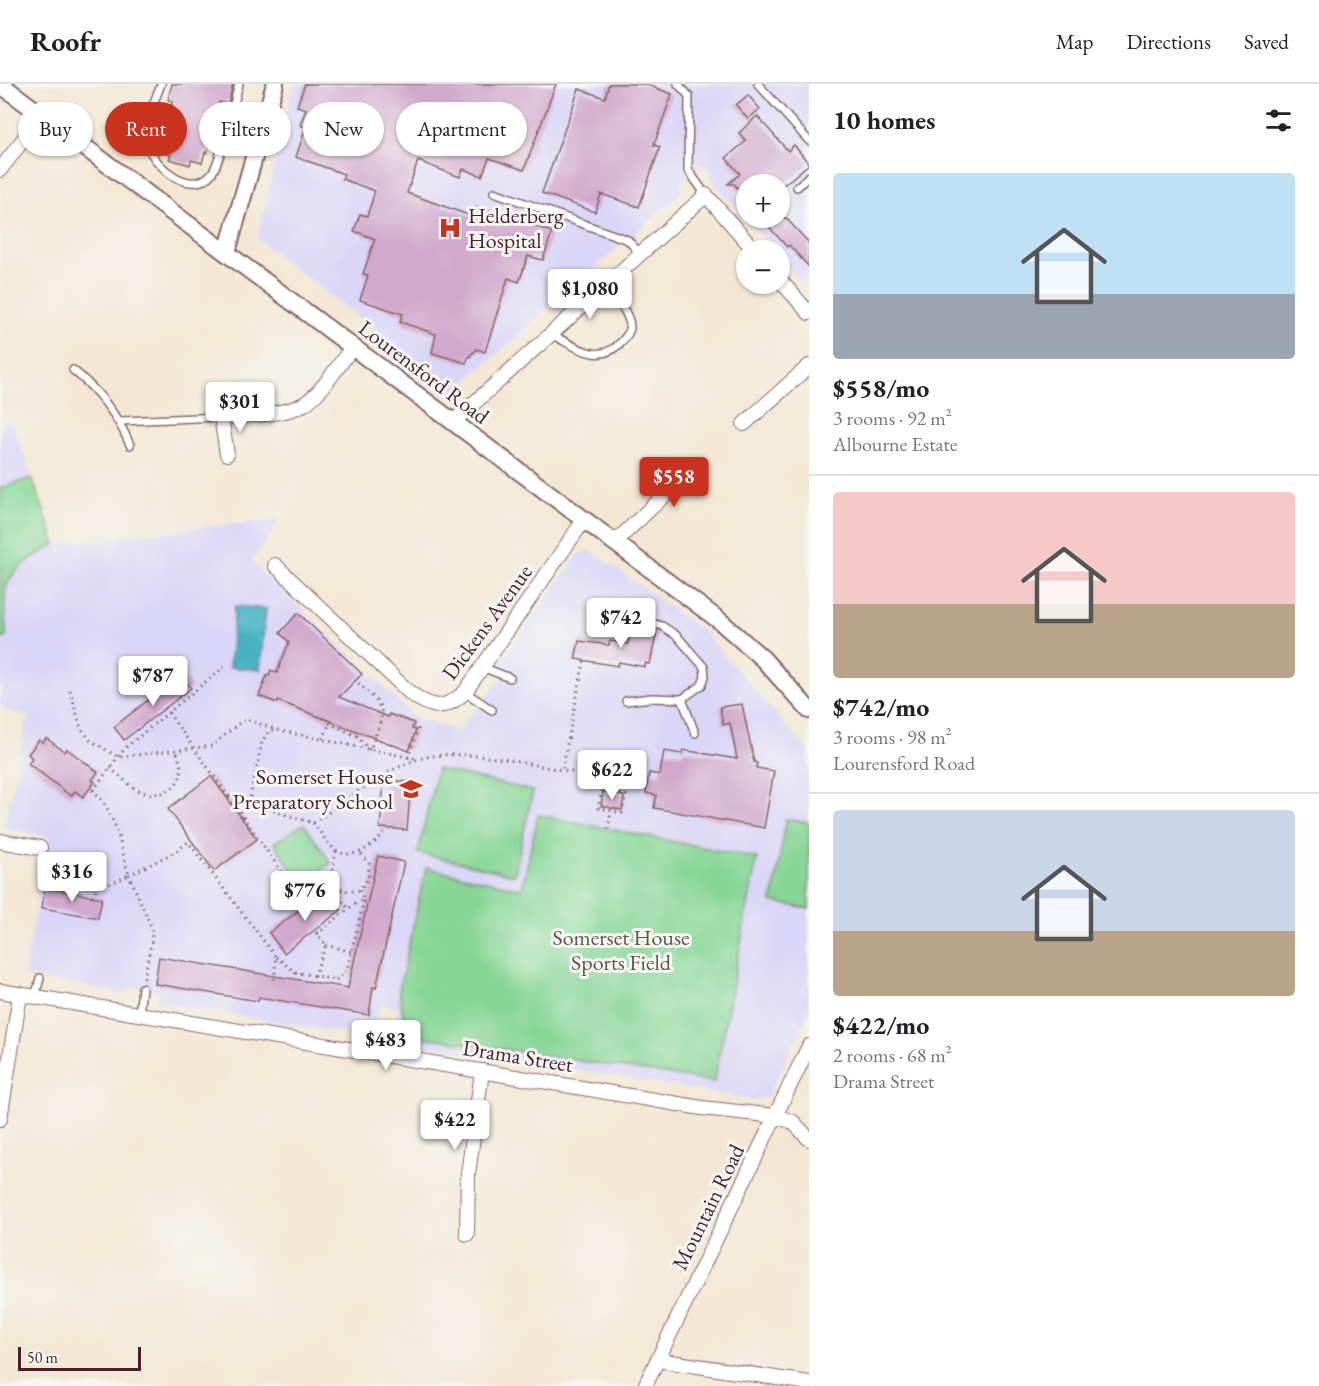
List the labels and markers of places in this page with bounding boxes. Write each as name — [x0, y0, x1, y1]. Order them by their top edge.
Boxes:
place label: Helderberg Hospital — [468, 201, 564, 255]
hospital icon: Helderberg Hospital — [437, 215, 463, 241]
pin: $1,080 — [541, 269, 639, 320]
pin: $301 — [204, 382, 276, 433]
pin: $558 — [638, 457, 710, 508]
pin: $742 — [585, 598, 657, 649]
pin: $787 — [117, 656, 189, 707]
pin: $622 — [576, 750, 648, 801]
place label: Somerset House Preparatory School — [233, 762, 393, 816]
school or university icon: Somerset House Preparatory School — [398, 776, 424, 802]
pin: $316 — [36, 852, 108, 903]
pin: $776 — [269, 871, 341, 922]
pin: $483 — [350, 1020, 422, 1071]
pin: $422 — [419, 1100, 491, 1151]

